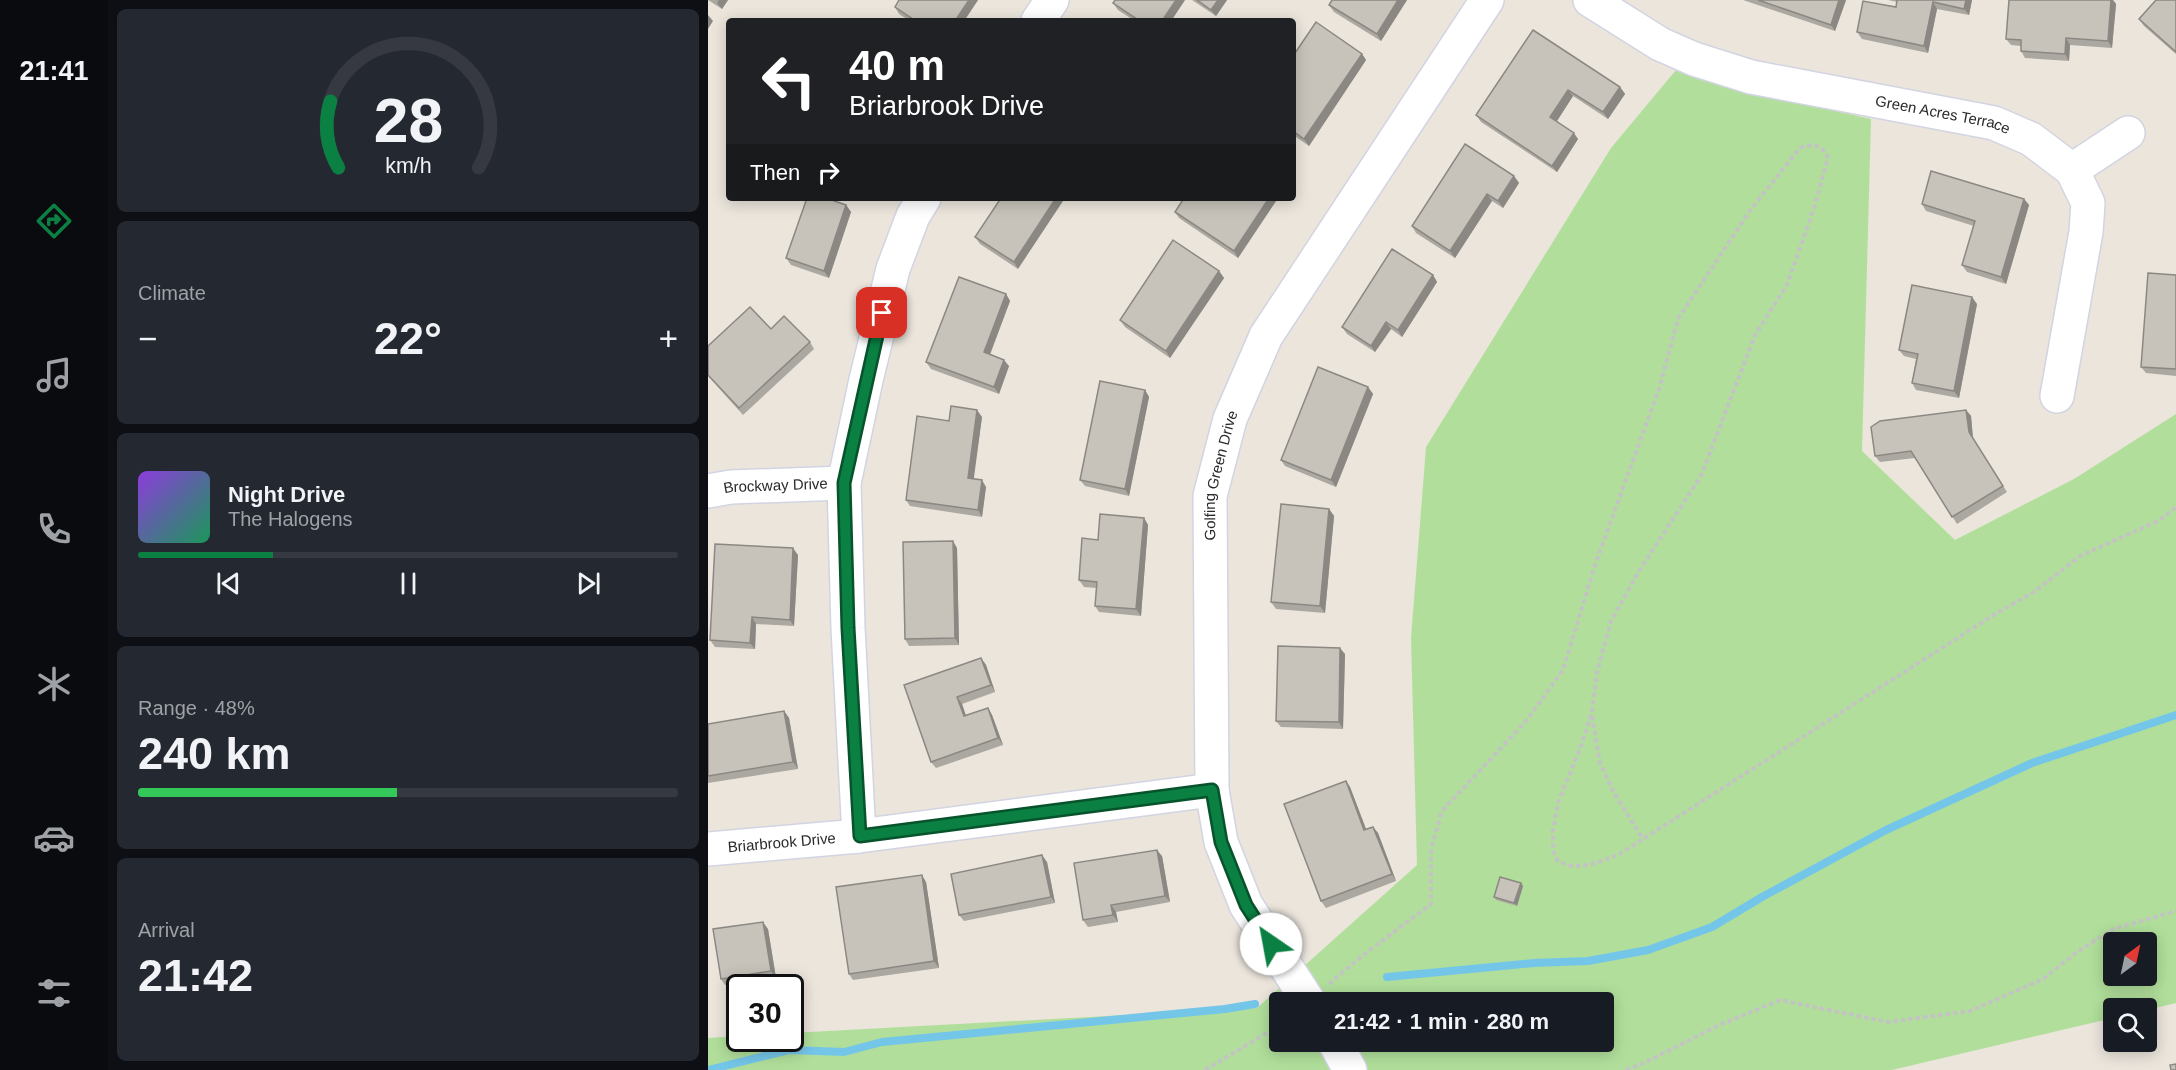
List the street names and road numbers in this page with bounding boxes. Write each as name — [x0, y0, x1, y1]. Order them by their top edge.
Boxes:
street label: Green Acres Terrace — [1874, 92, 2013, 137]
street label: Golfing Green Drive — [1201, 408, 1241, 541]
street label: Brockway Drive — [722, 475, 828, 496]
street label: Briarbrook Drive — [727, 829, 836, 855]

